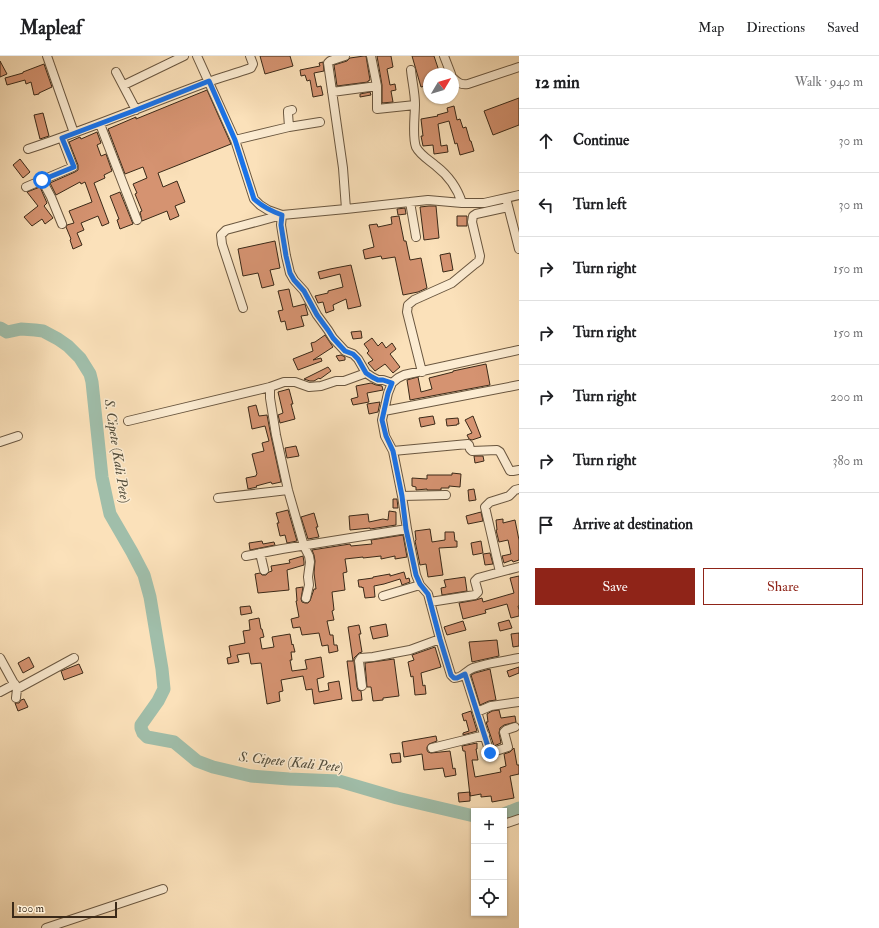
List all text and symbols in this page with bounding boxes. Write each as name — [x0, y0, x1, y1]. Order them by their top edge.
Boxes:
text: Mapleaf — [20, 16, 82, 40]
text: Map — [698, 19, 724, 36]
text: Directions — [746, 19, 805, 36]
text: Saved — [827, 19, 859, 36]
north arrow — [423, 68, 459, 104]
text: 12 min — [535, 72, 580, 93]
text: Walk · 940 m — [795, 74, 863, 90]
icon: ahead — [535, 130, 557, 152]
text: Continue — [573, 131, 629, 150]
text: 30 m — [839, 133, 863, 149]
route start — [33, 171, 51, 189]
icon: left — [535, 194, 557, 216]
text: Turn left — [573, 195, 627, 214]
text: 30 m — [839, 197, 863, 213]
icon: right — [535, 258, 557, 280]
text: Turn right — [573, 259, 636, 278]
text: 150 m — [833, 261, 863, 277]
icon: right — [535, 322, 557, 344]
text: Turn right — [573, 323, 636, 342]
text: 150 m — [833, 325, 863, 341]
icon: right — [535, 386, 557, 408]
text: Turn right — [573, 387, 636, 406]
text: 200 m — [830, 389, 863, 405]
water label: S. Cipete (Kali Pete) — [100, 397, 134, 504]
icon: right — [535, 450, 557, 472]
text: Turn right — [573, 451, 636, 470]
text: 380 m — [832, 453, 863, 469]
icon: arrive — [535, 514, 557, 536]
text: Arrive at destination — [573, 515, 693, 534]
button: Save — [535, 568, 695, 605]
button: Share — [703, 568, 863, 605]
route end — [481, 744, 499, 762]
water label: S. Cipete (Kali Pete) — [237, 748, 344, 776]
map controls — [471, 808, 507, 916]
button: + — [471, 808, 507, 844]
button: − — [471, 844, 507, 880]
button: locate — [471, 880, 507, 916]
scale bar — [12, 900, 117, 919]
text: 100 m — [18, 902, 44, 915]

